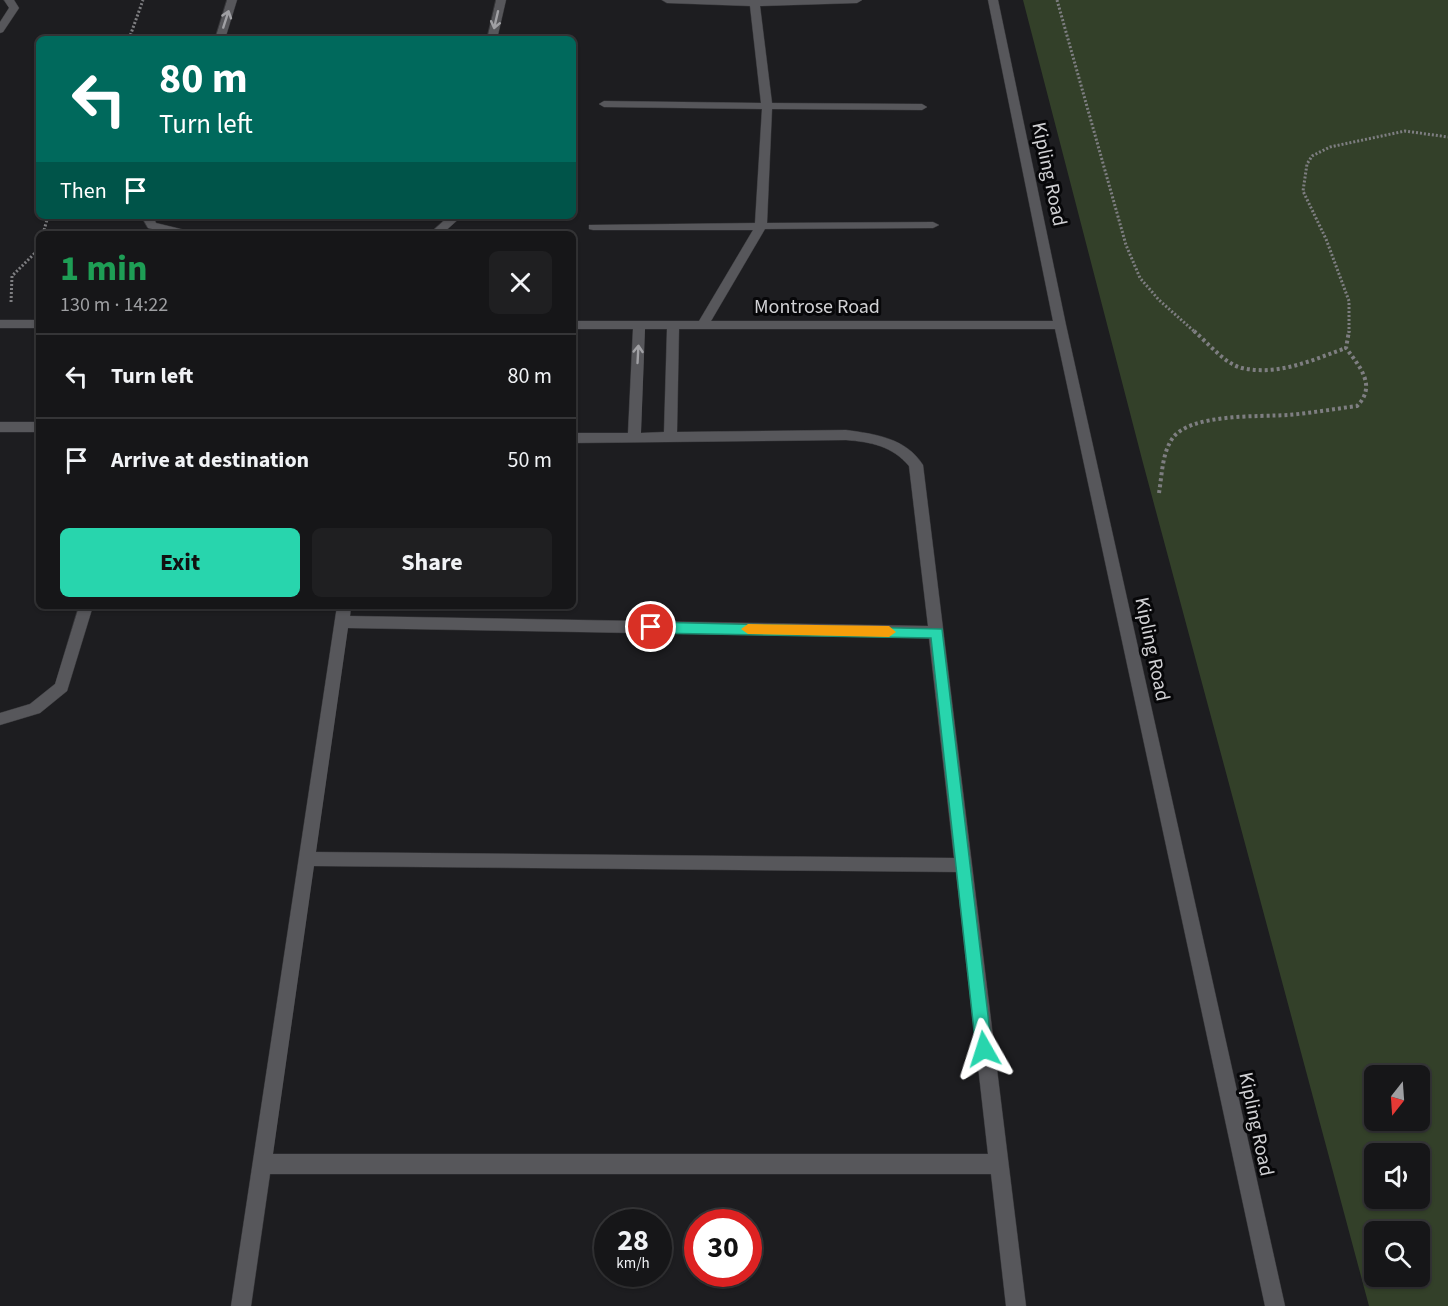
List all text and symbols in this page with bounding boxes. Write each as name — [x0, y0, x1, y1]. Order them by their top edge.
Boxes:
one-way arrow — [221, 10, 232, 29]
one-way arrow — [490, 10, 502, 29]
text: 80 m — [159, 49, 248, 109]
icon: left — [60, 60, 138, 138]
text: Turn left — [159, 105, 253, 144]
street label: Kipling Road — [1024, 120, 1074, 229]
icon: arrive — [119, 174, 152, 207]
text: Then — [60, 175, 107, 207]
text: 1 min — [60, 243, 148, 294]
button: close — [489, 251, 552, 314]
text: 130 m · 14:22 — [60, 291, 168, 319]
street label: Montrose Road — [754, 293, 880, 321]
one-way arrow — [632, 345, 643, 365]
icon: left — [60, 360, 93, 393]
text: Turn left — [111, 360, 193, 392]
text: 80 m — [507, 360, 552, 392]
icon: arrive — [60, 444, 93, 477]
text: Arrive at destination — [111, 444, 309, 476]
text: 50 m — [507, 444, 552, 476]
button: Exit — [60, 528, 300, 597]
button: Share — [312, 528, 552, 597]
street label: Kipling Road — [1127, 595, 1177, 704]
pin — [625, 601, 676, 652]
icon: arrive — [634, 610, 667, 643]
position arrow — [952, 1017, 1016, 1081]
north arrow — [1364, 1065, 1430, 1131]
map controls — [1364, 1065, 1430, 1287]
street label: Kipling Road — [1231, 1070, 1281, 1179]
button: sound — [1364, 1143, 1430, 1209]
speed limit sign: 30 — [684, 1209, 762, 1287]
text: 28 — [617, 1219, 649, 1262]
button: search — [1364, 1221, 1430, 1287]
text: km/h — [616, 1253, 650, 1274]

